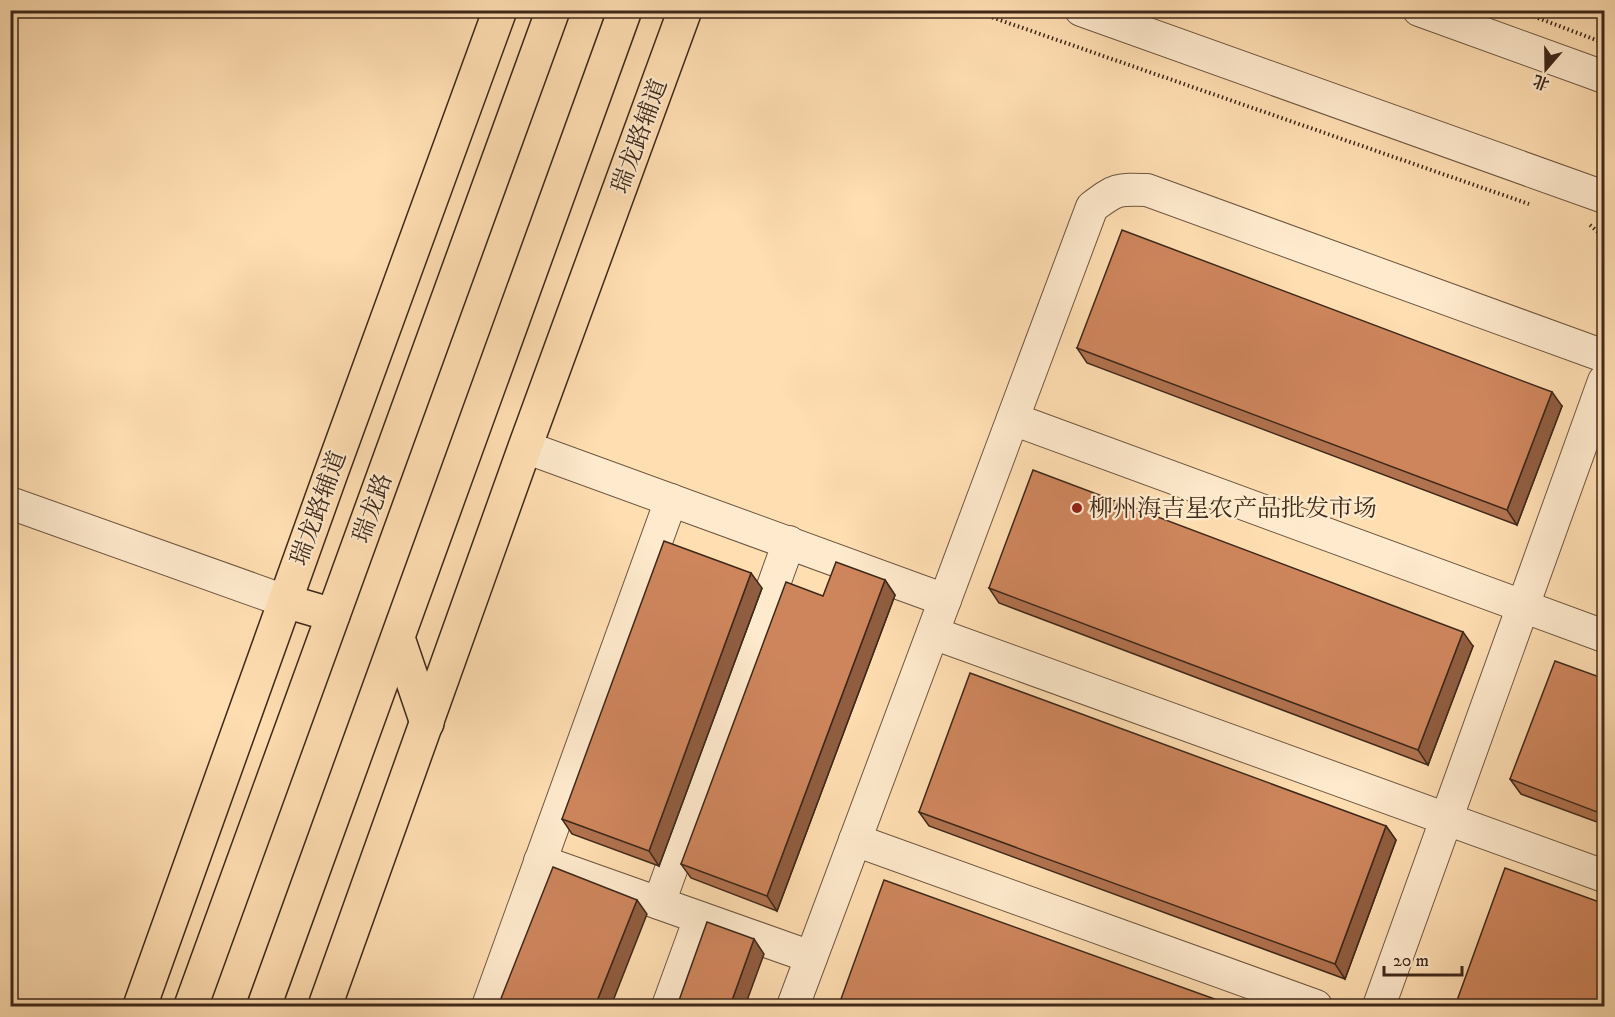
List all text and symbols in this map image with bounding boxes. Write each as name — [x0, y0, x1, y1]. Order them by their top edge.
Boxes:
north arrow — [1516, 39, 1576, 99]
text: 北 — [1530, 70, 1552, 94]
street label: 瑞龙路辅道 — [605, 75, 675, 198]
street label: 瑞龙路辅道 — [284, 447, 354, 570]
street label: 瑞龙路 — [347, 469, 399, 547]
place label: 柳州海吉星农产品批发市场 — [1089, 494, 1377, 524]
marker: 柳州海吉星农产品批发市场 — [1070, 501, 1084, 515]
scale bar — [1384, 939, 1462, 977]
text: 20 m — [1393, 950, 1429, 972]

